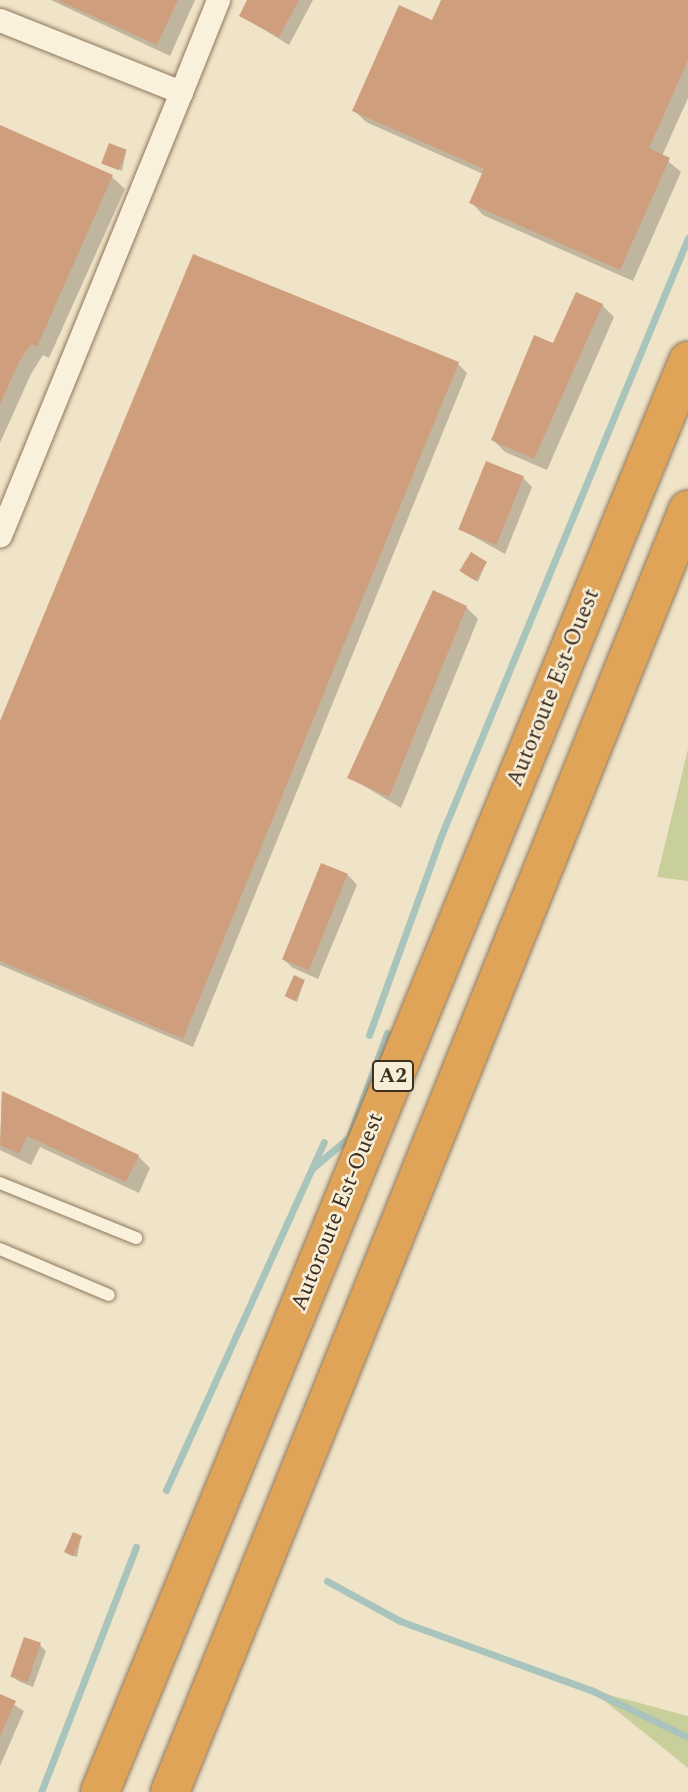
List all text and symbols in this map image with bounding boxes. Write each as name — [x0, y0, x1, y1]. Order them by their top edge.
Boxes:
street label: Autoroute Est-Ouest — [502, 585, 606, 791]
road number: A2 — [370, 1058, 416, 1094]
street label: Autoroute Est-Ouest — [286, 1109, 390, 1315]

